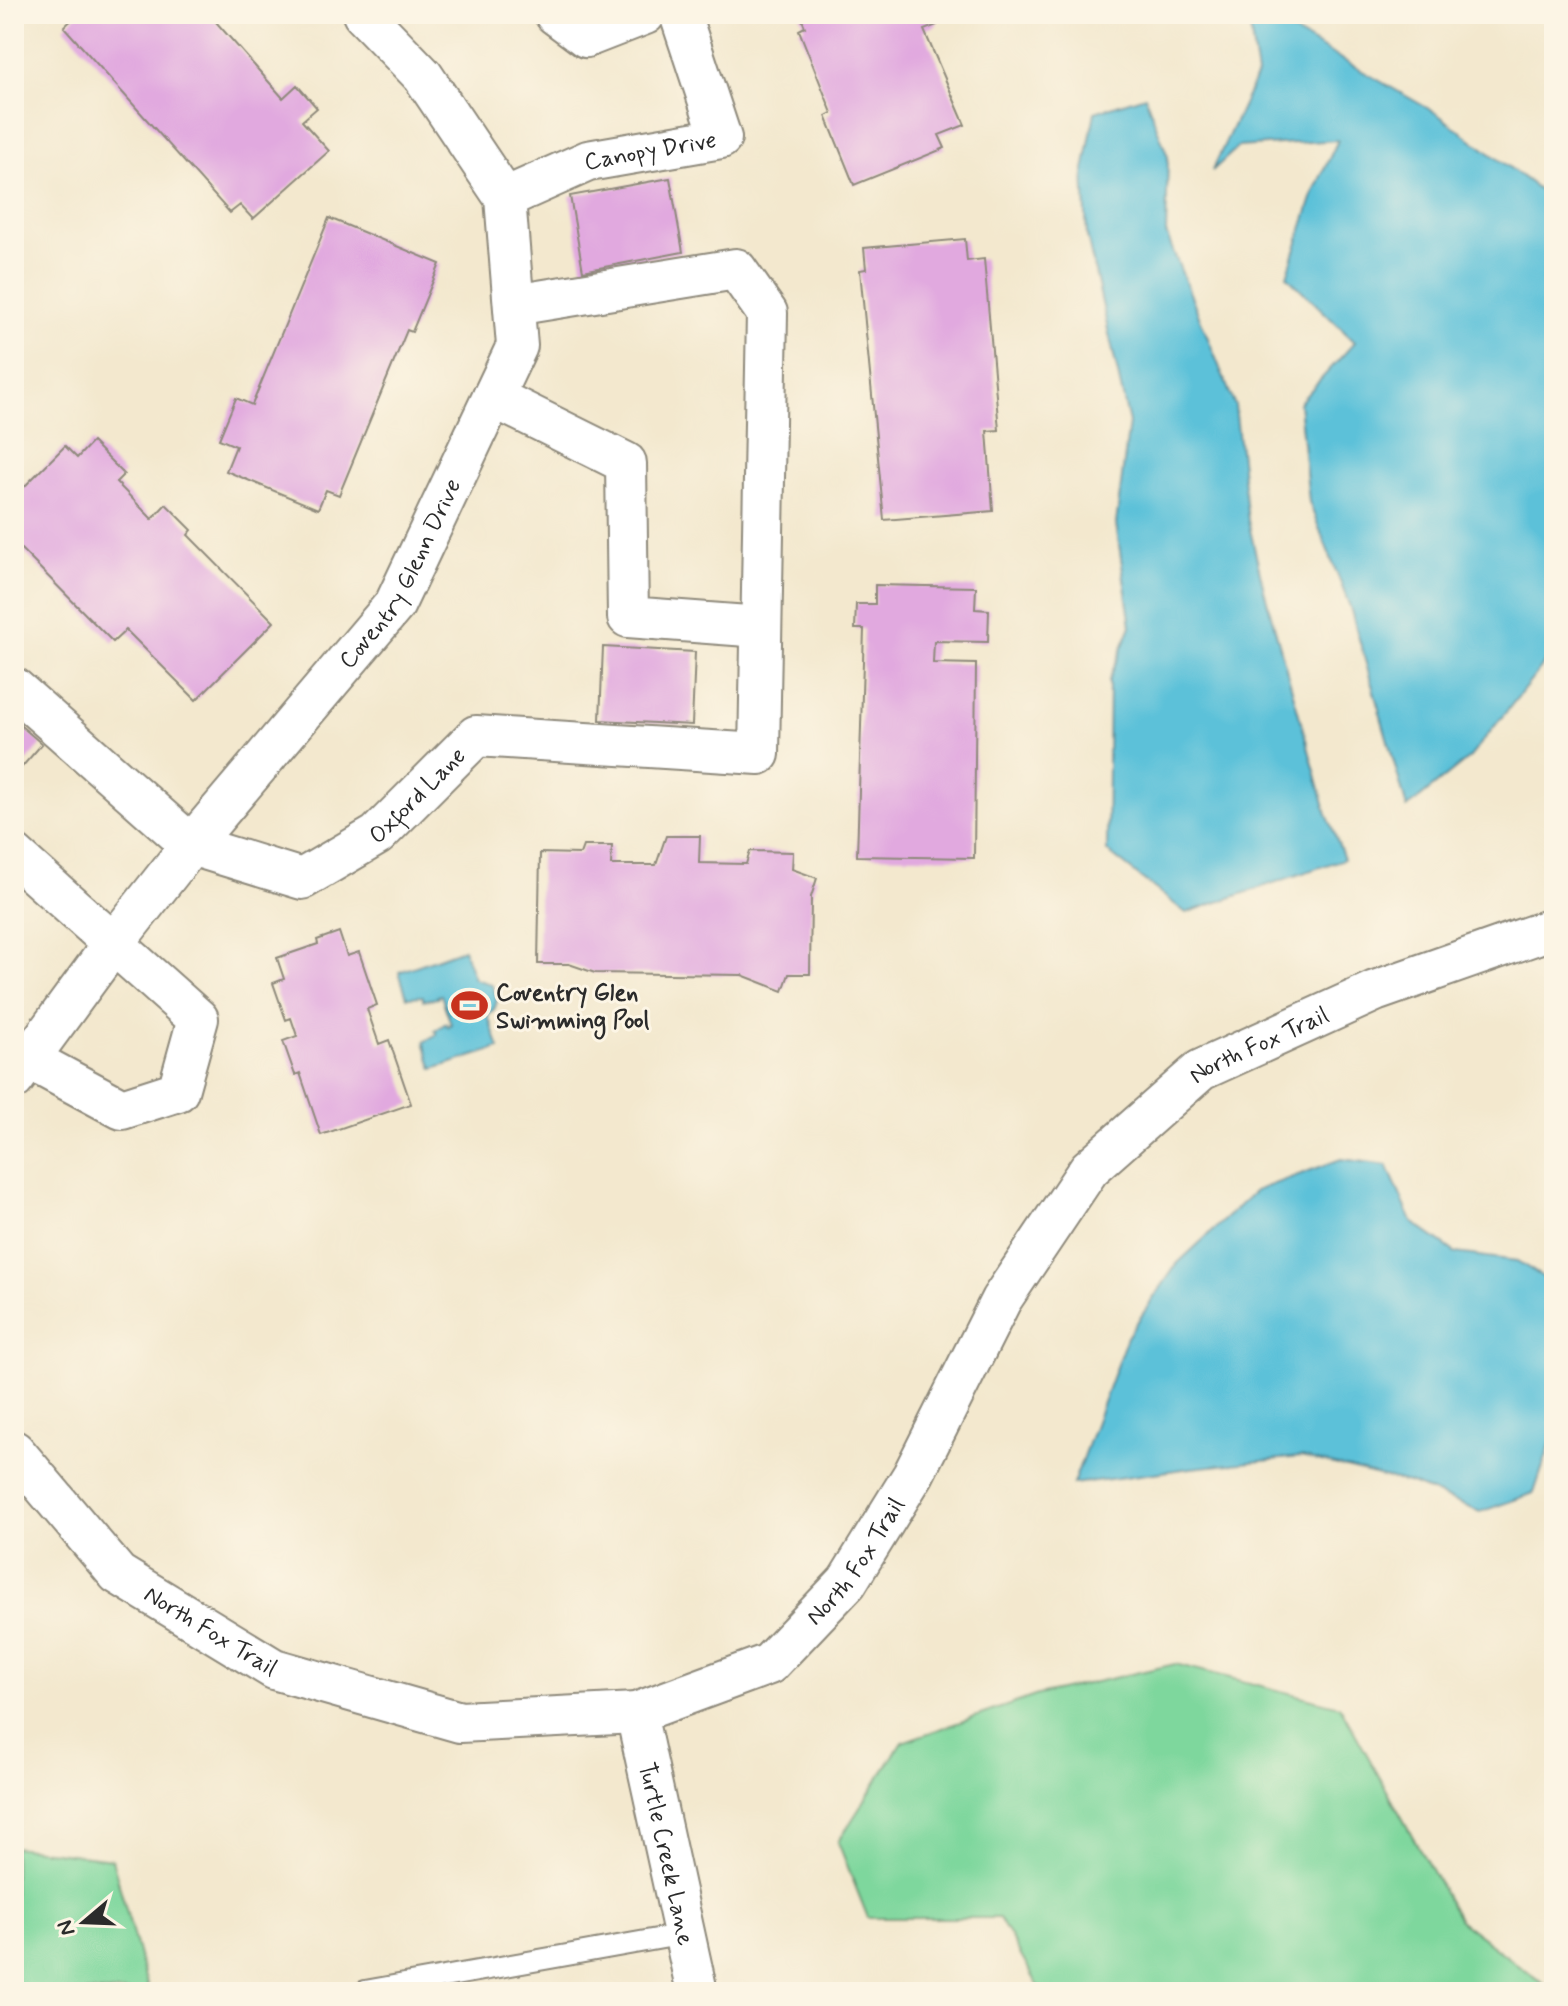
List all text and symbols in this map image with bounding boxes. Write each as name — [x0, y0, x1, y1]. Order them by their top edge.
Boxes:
street label: Canopy Drive — [582, 125, 719, 178]
street label: Coventry Glenn Drive — [333, 474, 469, 676]
street label: Oxford Lane — [363, 741, 473, 851]
place label: Coventry Glen Swimming Pool — [496, 978, 650, 1040]
sports icon: Coventry Glen Swimming Pool — [451, 987, 489, 1025]
street label: North Fox Trail — [1182, 1000, 1334, 1091]
street label: North Fox Trail — [800, 1492, 912, 1633]
street label: North Fox Trail — [138, 1580, 283, 1684]
street label: Turtle Creek Lane — [630, 1760, 700, 1948]
north arrow — [44, 1882, 124, 1962]
text: N — [51, 1916, 83, 1939]

